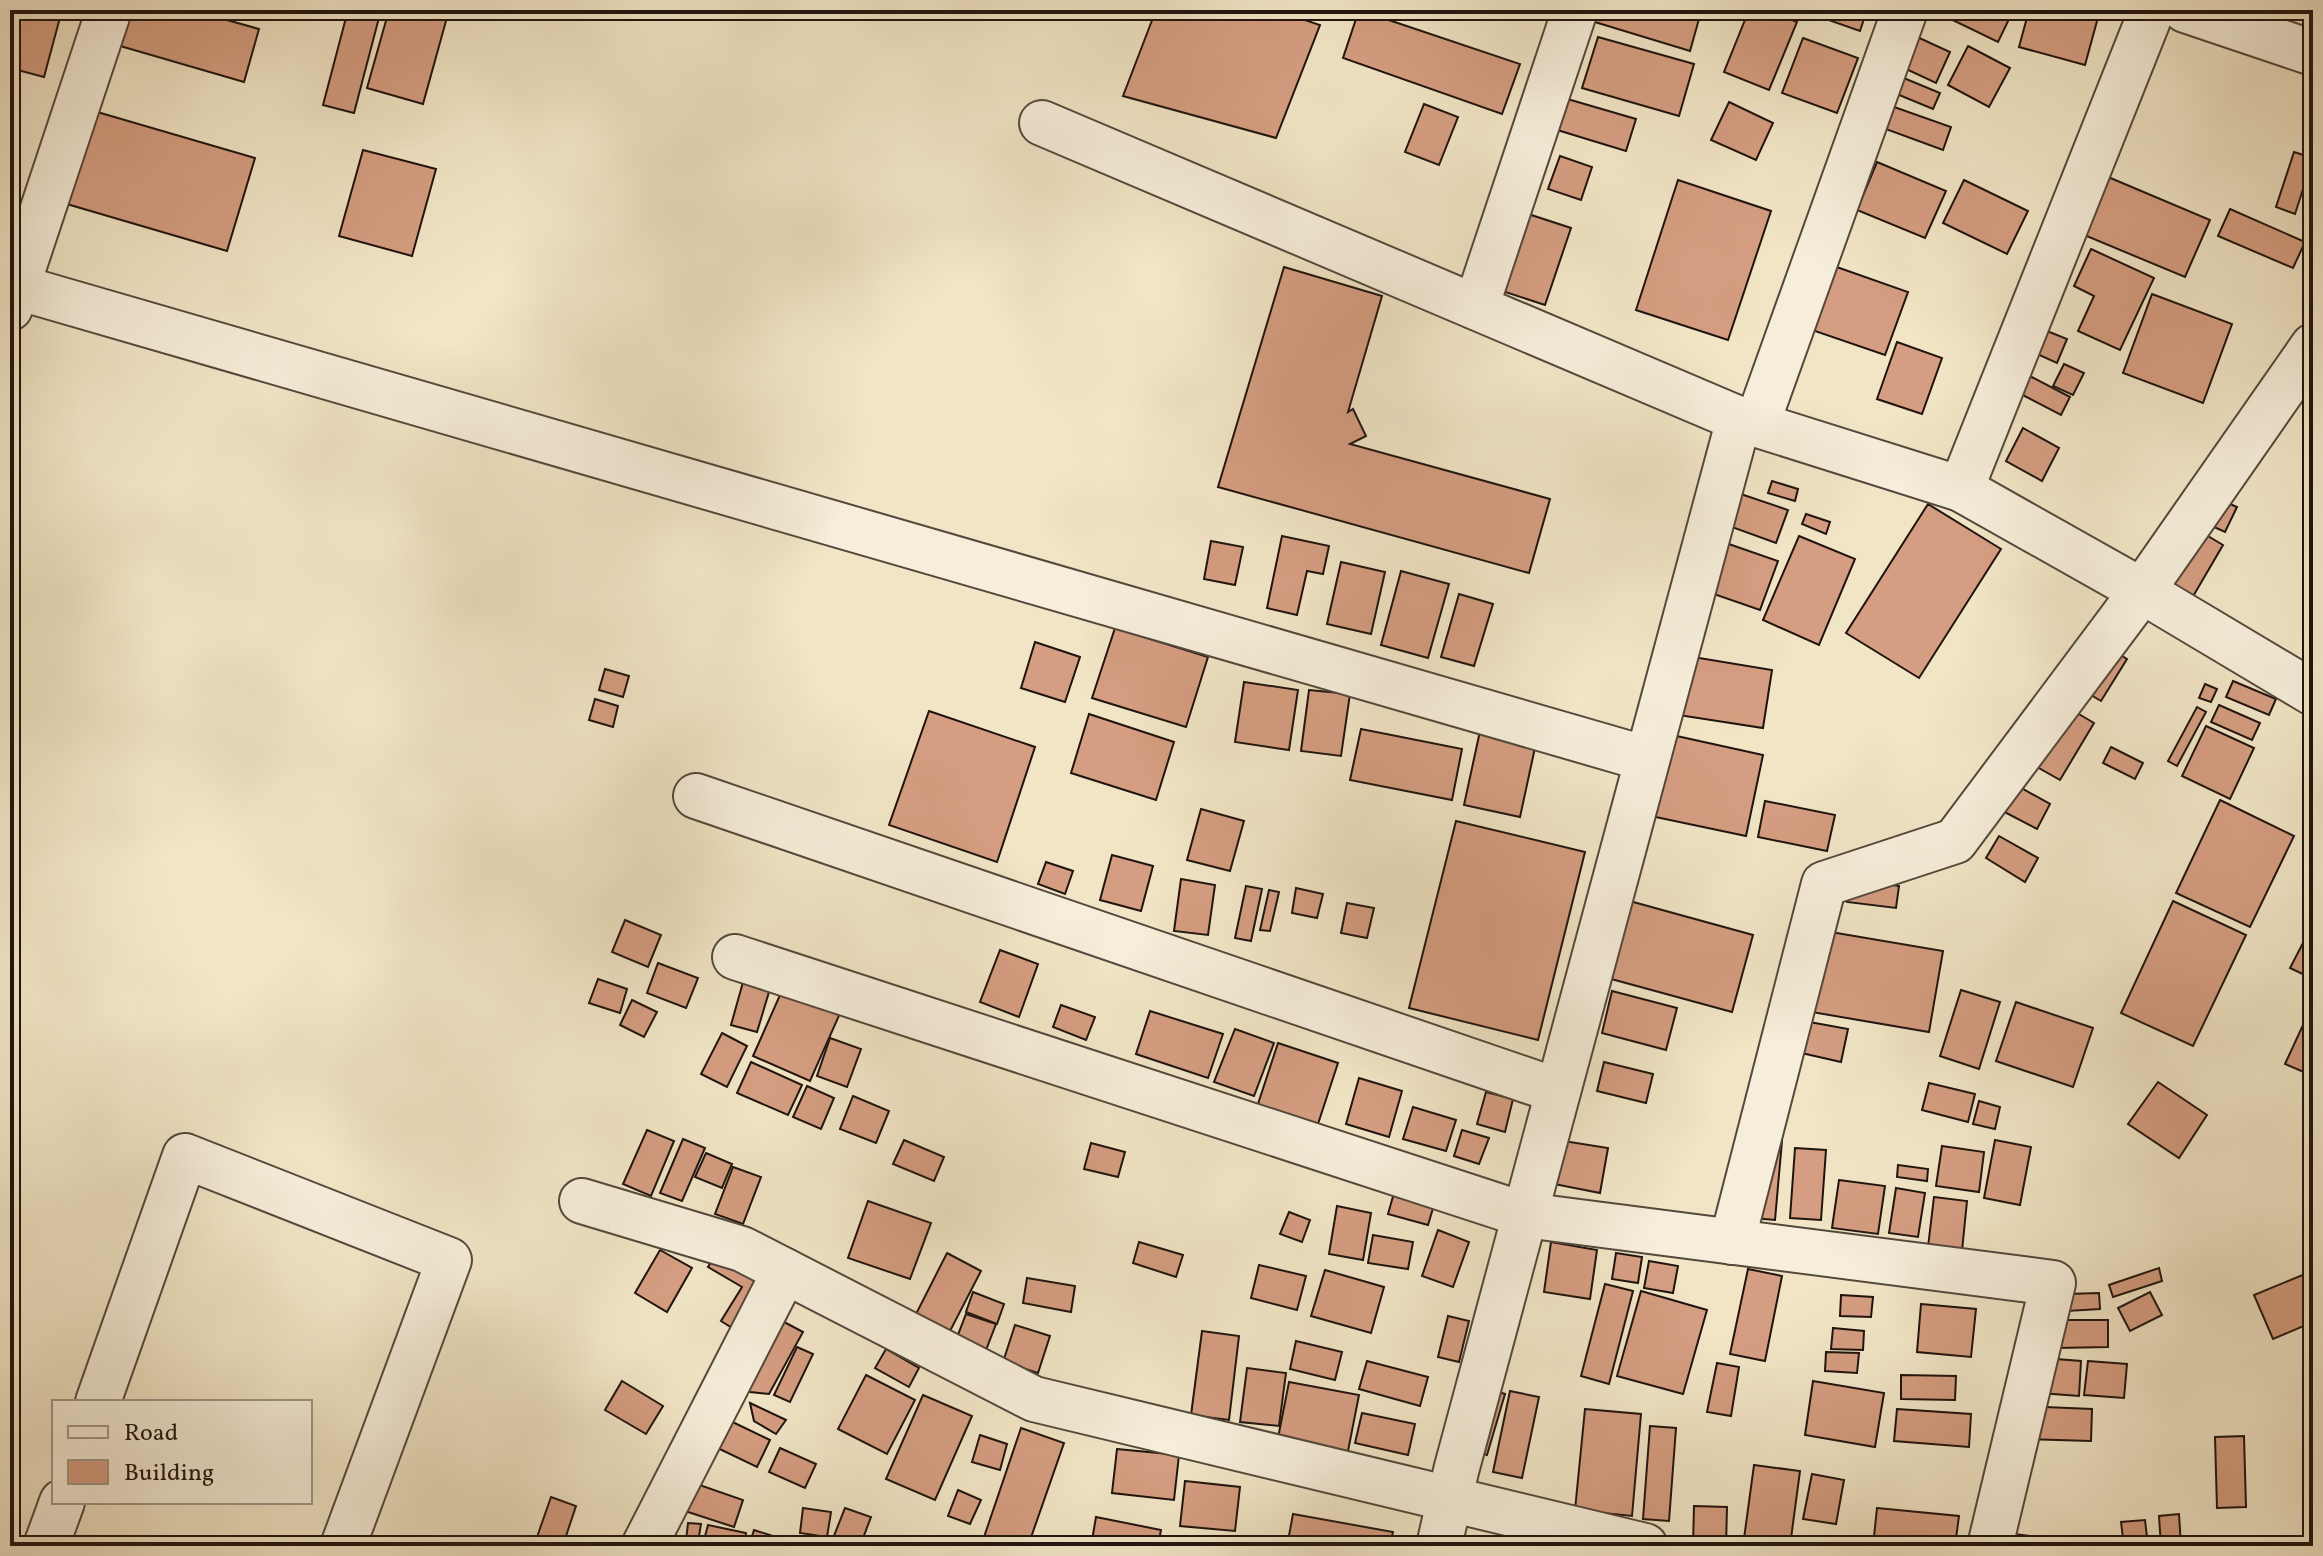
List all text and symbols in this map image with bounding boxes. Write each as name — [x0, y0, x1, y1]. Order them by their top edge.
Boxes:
legend — [52, 1400, 312, 1504]
text: Road — [124, 1417, 178, 1451]
text: Building — [124, 1457, 214, 1491]

